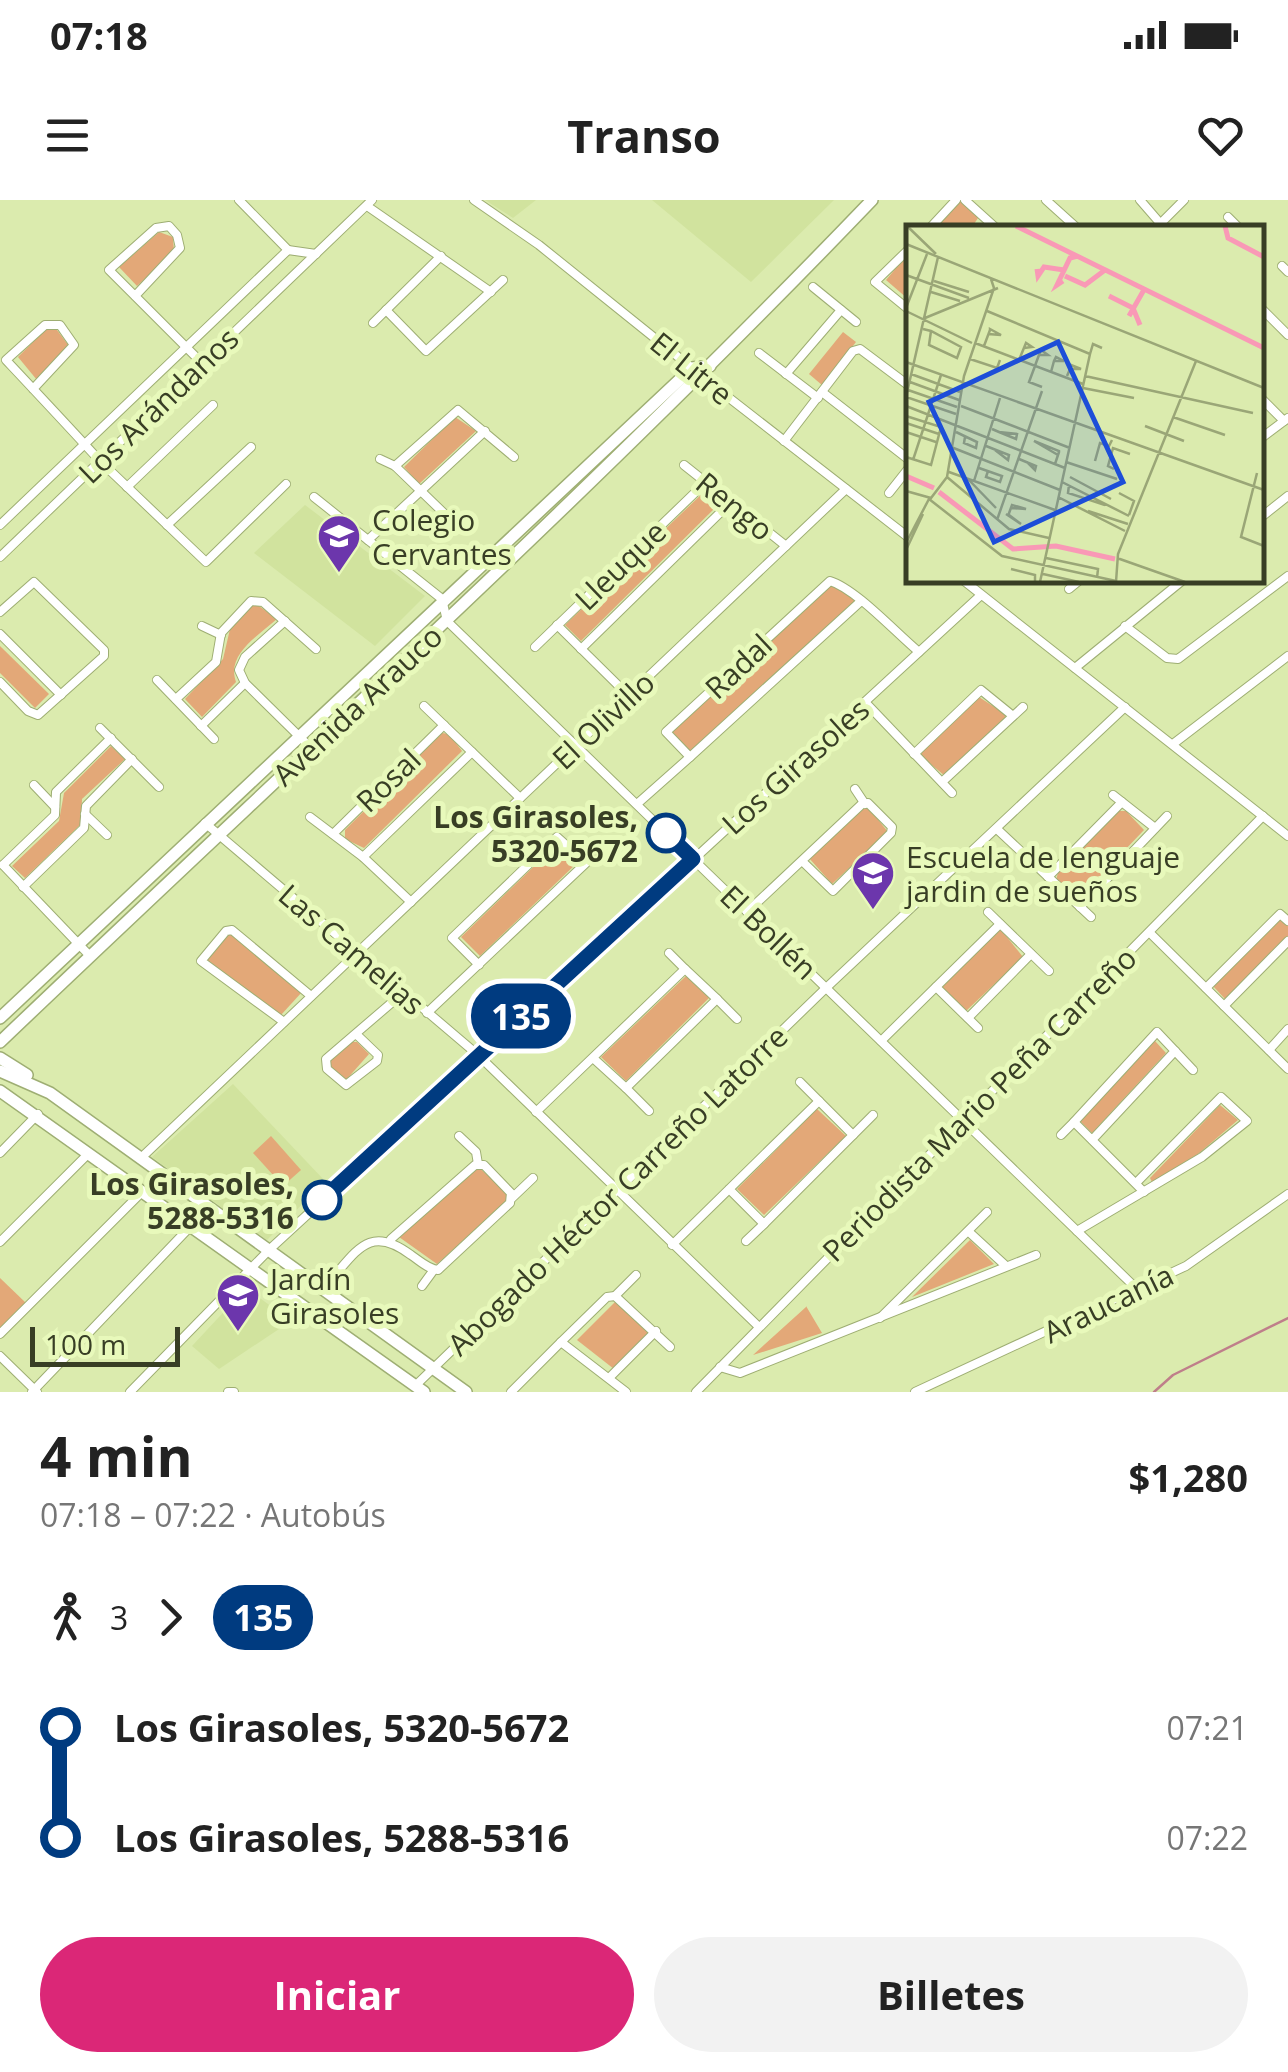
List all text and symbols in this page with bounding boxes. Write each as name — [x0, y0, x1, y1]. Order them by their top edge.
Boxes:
text: 07:18 — [50, 9, 148, 61]
text: Transo — [567, 105, 721, 166]
icon: menu — [40, 108, 95, 163]
icon: heart — [1193, 108, 1248, 163]
inset map — [906, 225, 1263, 582]
street label: Los Arándanos — [69, 318, 247, 492]
street label: El Litre — [642, 322, 742, 414]
street label: Rengo — [688, 462, 782, 550]
place label: Colegio Cervantes — [372, 499, 512, 574]
street label: Lleuque — [565, 511, 675, 619]
school or university icon: Colegio Cervantes — [316, 513, 362, 574]
street label: Avenida Arauco — [263, 616, 451, 794]
street label: Radal — [696, 624, 780, 708]
street label: El Olivillo — [543, 662, 663, 778]
street label: Los Girasoles — [712, 689, 878, 843]
street label: Rosal — [347, 739, 429, 821]
place label: Los Girasoles, 5320-5672 — [433, 796, 638, 871]
marker: Los Girasoles, 5320-5672 — [647, 814, 685, 852]
place label: Escuela de lenguaje jardin de sueños — [904, 836, 1180, 911]
school or university icon: Escuela de lenguaje jardin de sueños — [850, 850, 896, 911]
street label: Las Camelias — [270, 874, 434, 1024]
street label: El Bollén — [712, 876, 826, 988]
street label: Periodista Mario Peña Carreño — [813, 938, 1145, 1270]
line badge: 135 — [464, 984, 578, 1048]
text: 135 — [491, 993, 551, 1040]
street label: Abogado Héctor Carreño Latorre — [438, 1016, 796, 1364]
place label: Los Girasoles, 5288-5316 — [89, 1163, 294, 1238]
marker: Los Girasoles, 5288-5316 — [303, 1181, 341, 1219]
street label: Araucanía — [1036, 1254, 1180, 1352]
place label: Jardín Girasoles — [267, 1258, 399, 1333]
school or university icon: Jardín Girasoles — [215, 1272, 261, 1333]
scale bar — [30, 1322, 180, 1366]
text: 100 m — [45, 1325, 126, 1363]
text: 4 min — [40, 1418, 193, 1493]
text: $1,280 — [1129, 1451, 1248, 1503]
text: 07:18 – 07:22 · Autobús — [40, 1493, 386, 1536]
icon: walk — [40, 1590, 95, 1645]
icon: forward — [143, 1590, 198, 1645]
text: 135 — [233, 1594, 293, 1641]
text: 3 — [110, 1596, 128, 1639]
text: Los Girasoles, 5320-5672 — [114, 1701, 569, 1753]
text: 07:21 — [1166, 1706, 1248, 1749]
text: Los Girasoles, 5288-5316 — [114, 1811, 569, 1863]
text: 07:22 — [1166, 1816, 1248, 1859]
button: Iniciar — [40, 1937, 634, 2052]
button: Billetes — [654, 1937, 1248, 2052]

